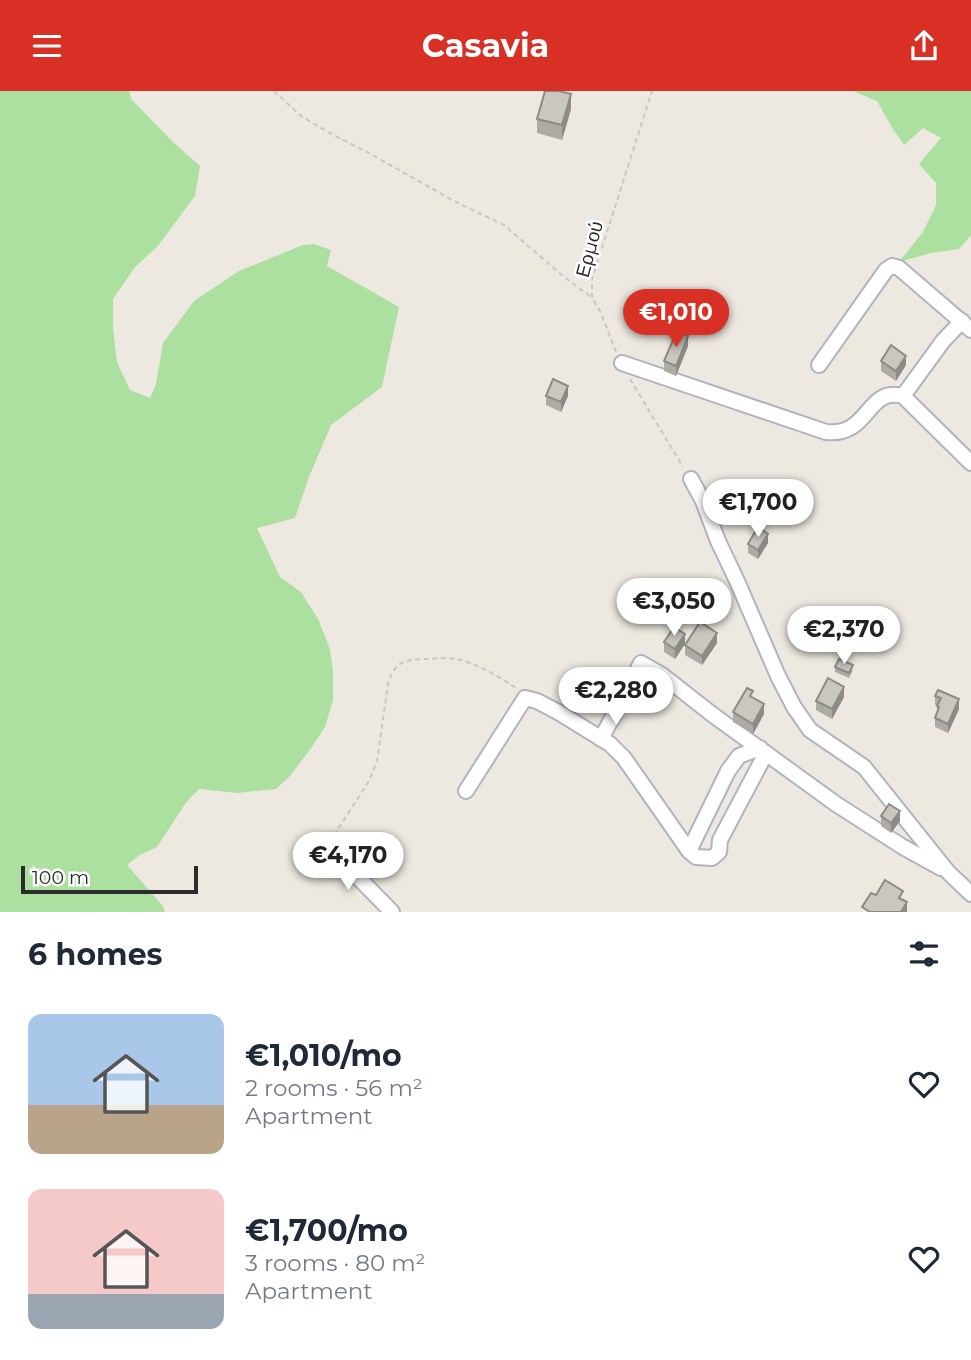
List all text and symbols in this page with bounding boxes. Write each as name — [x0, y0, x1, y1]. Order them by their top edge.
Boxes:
text: Casavia — [422, 26, 549, 65]
icon: menu — [28, 27, 66, 65]
icon: share — [905, 27, 943, 65]
street label: Ερμού — [571, 218, 608, 280]
pin: €1,010 — [619, 289, 733, 349]
text: €1,010 — [639, 298, 713, 326]
pin: €1,700 — [701, 479, 815, 539]
text: €1,700 — [719, 488, 797, 516]
pin: €3,050 — [617, 579, 731, 638]
text: €3,050 — [633, 587, 715, 615]
pin: €2,370 — [787, 607, 901, 666]
text: €2,370 — [803, 615, 885, 643]
pin: €2,280 — [559, 667, 673, 727]
text: €2,280 — [575, 676, 658, 704]
pin: €4,170 — [291, 833, 405, 892]
text: €4,170 — [309, 841, 387, 869]
scale bar — [21, 863, 198, 895]
text: 100 m — [32, 866, 89, 889]
icon: filters — [905, 935, 943, 973]
text: 6 homes — [28, 936, 163, 973]
text: €1,010/mo — [245, 1037, 402, 1074]
icon: home — [84, 1042, 168, 1126]
icon: heart — [905, 1065, 943, 1103]
text: 2 rooms · 56 m² — [245, 1074, 423, 1102]
text: Apartment — [245, 1102, 373, 1130]
text: €1,700/mo — [245, 1212, 408, 1249]
icon: home — [84, 1217, 168, 1301]
icon: heart — [905, 1240, 943, 1278]
text: 3 rooms · 80 m² — [245, 1249, 425, 1277]
text: Apartment — [245, 1277, 373, 1305]

